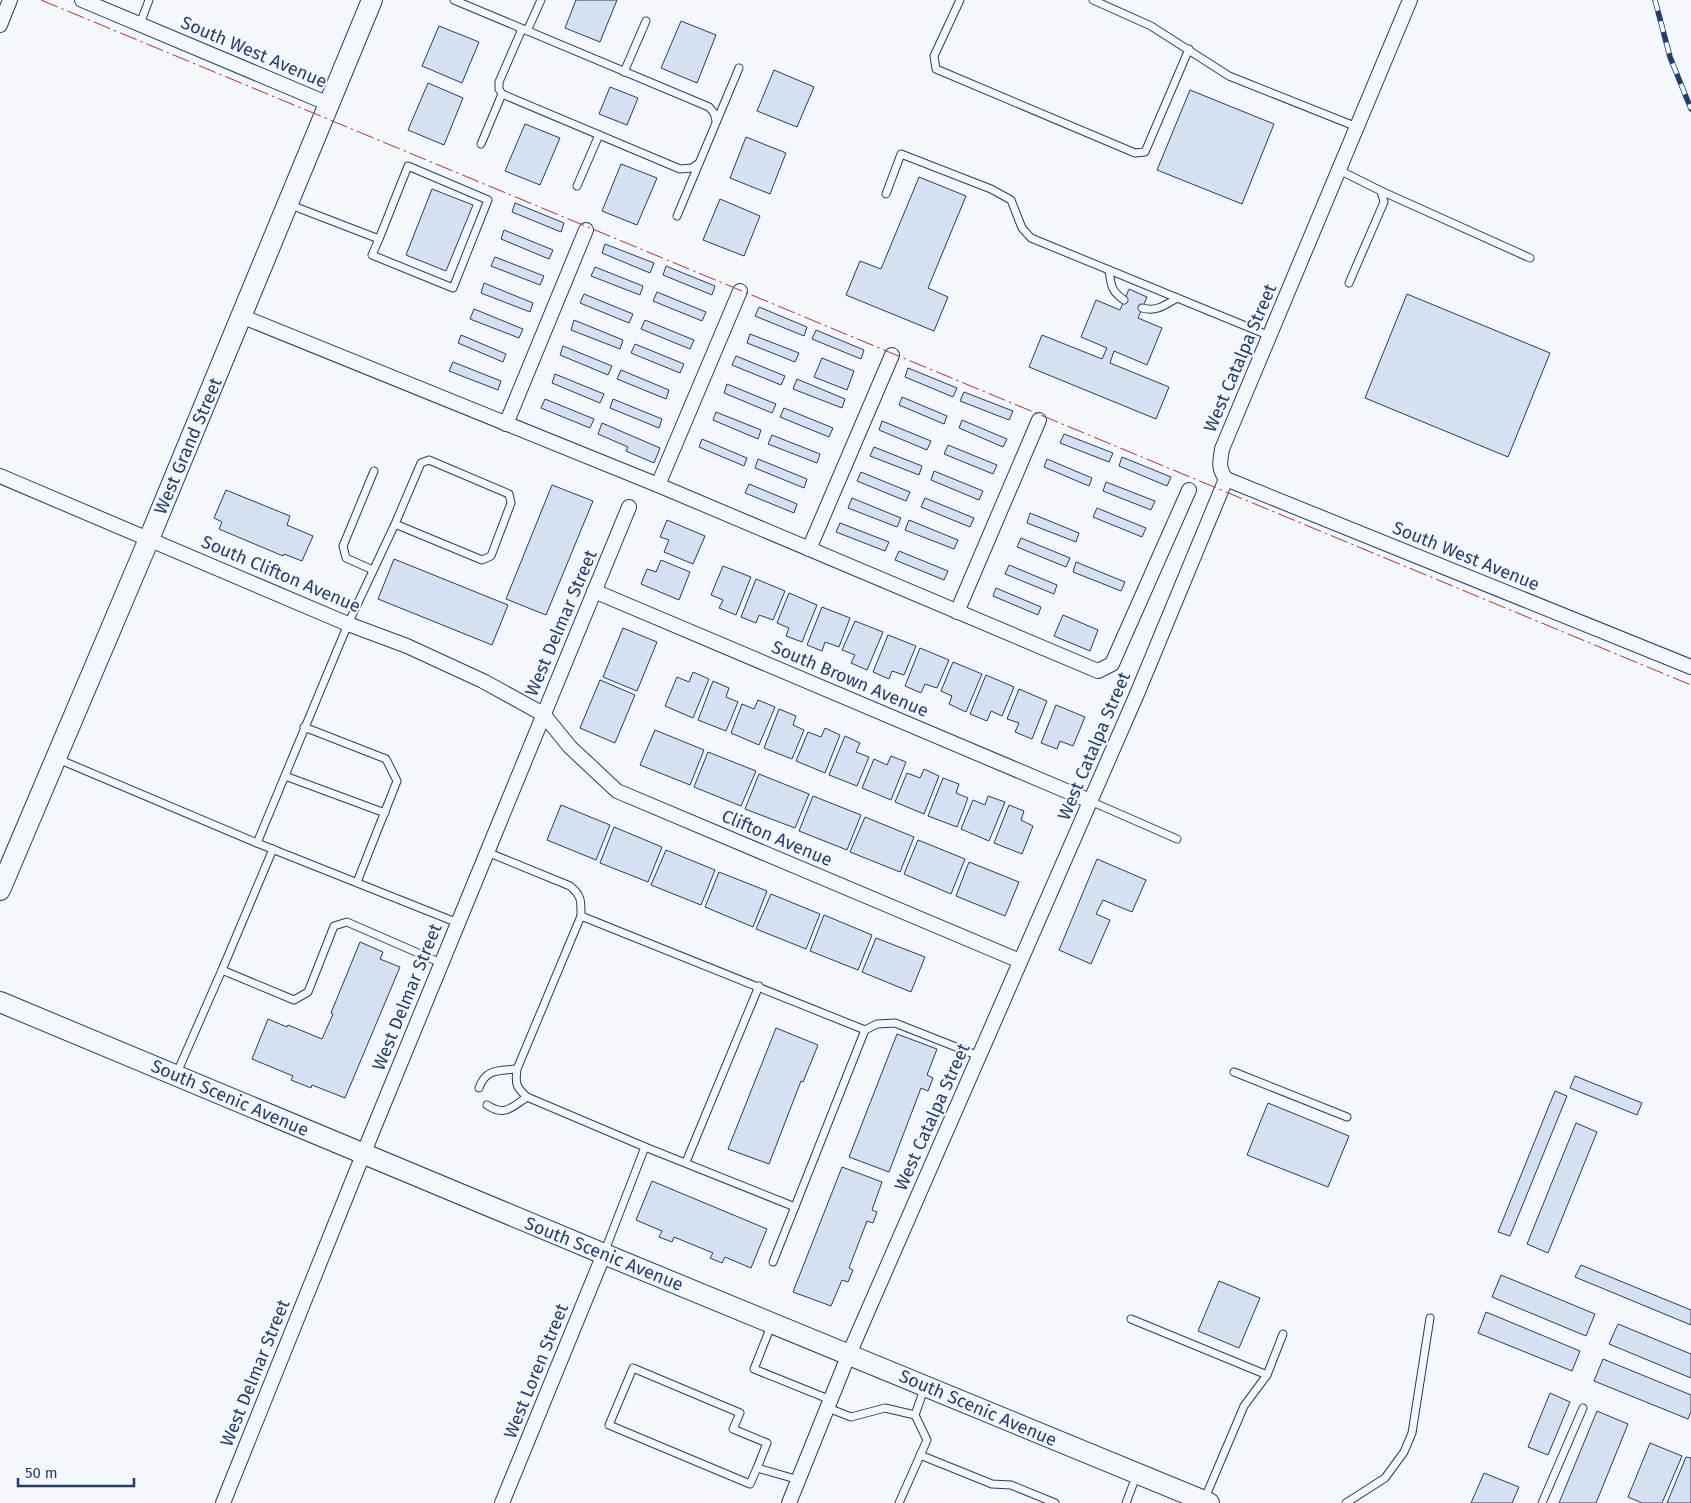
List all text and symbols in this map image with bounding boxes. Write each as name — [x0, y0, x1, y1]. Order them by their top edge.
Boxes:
street label: South West Avenue — [178, 11, 330, 93]
street label: West Catalpa Street — [1199, 280, 1281, 435]
street label: West Grand Street — [149, 374, 227, 518]
street label: South West Avenue — [1389, 516, 1543, 596]
street label: South Clifton Avenue — [198, 531, 364, 617]
street label: West Delmar Street — [520, 546, 602, 699]
street label: South Brown Avenue — [768, 636, 932, 722]
street label: West Catalpa Street — [1053, 668, 1135, 823]
street label: Clifton Avenue — [718, 805, 836, 871]
street label: West Delmar Street — [367, 920, 447, 1074]
street label: West Catalpa Street — [890, 1039, 975, 1194]
street label: South Scenic Avenue — [148, 1055, 312, 1141]
street label: South Scenic Avenue — [521, 1212, 687, 1296]
street label: West Delmar Street — [215, 1296, 295, 1450]
street label: West Loren Street — [499, 1300, 573, 1442]
street label: South Scenic Avenue — [896, 1365, 1060, 1451]
scale bar — [18, 1456, 134, 1488]
text: 50 m — [25, 1464, 58, 1482]

